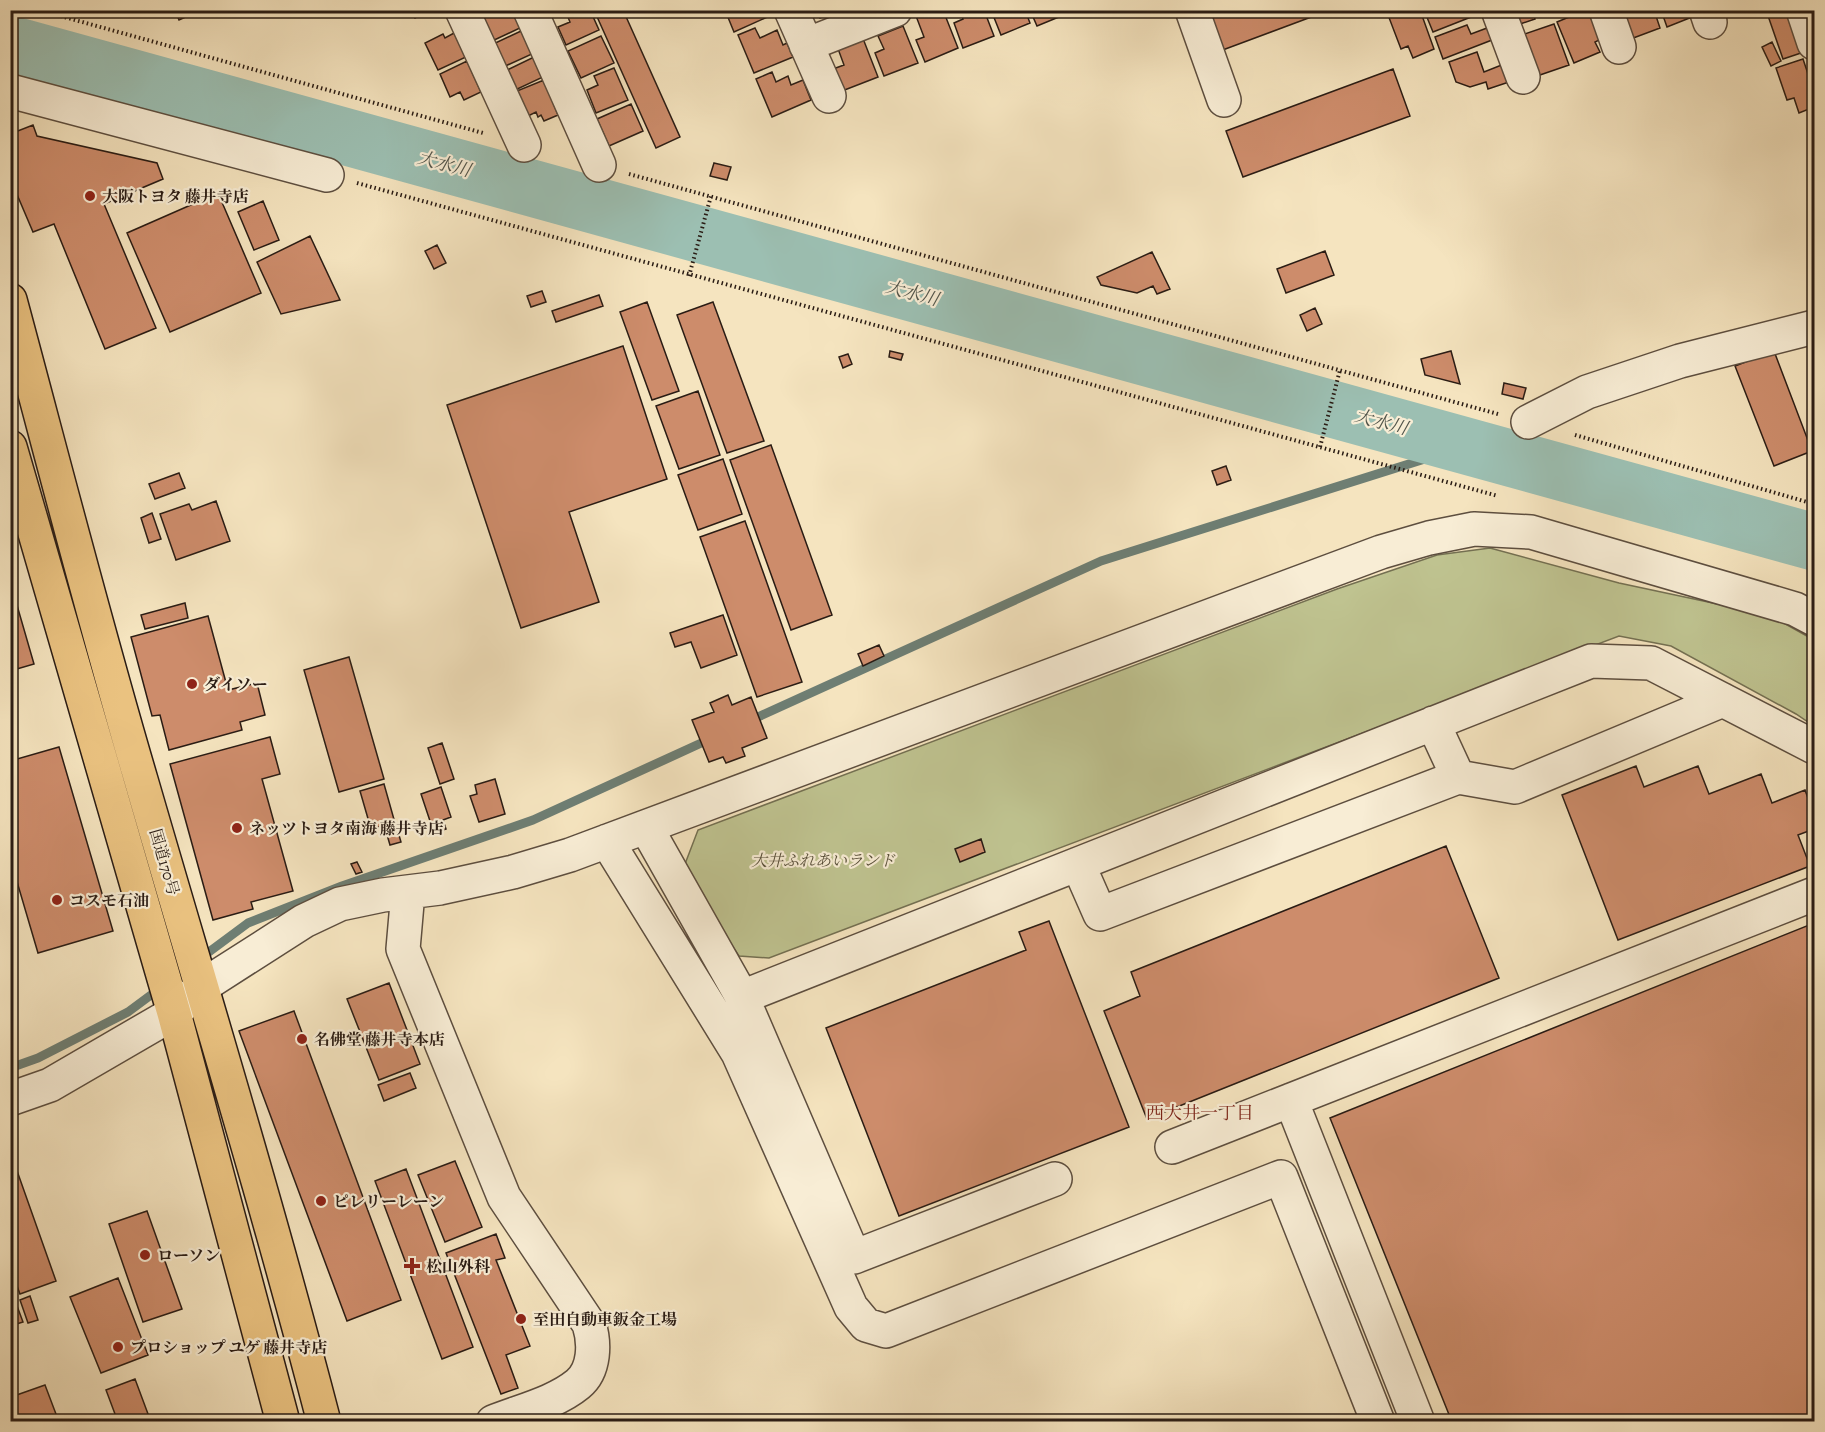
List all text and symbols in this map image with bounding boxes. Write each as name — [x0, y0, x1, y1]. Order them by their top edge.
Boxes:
water label: 大水川 — [415, 145, 475, 183]
place label: 大阪トヨタ 藤井寺店 — [102, 186, 249, 208]
marker: 大阪トヨタ 藤井寺店 — [83, 189, 97, 203]
water label: 大水川 — [883, 274, 943, 312]
water label: 大水川 — [1352, 403, 1412, 441]
place label: ダイソー — [204, 674, 268, 696]
marker: ダイソー — [185, 677, 199, 691]
place label: ネッツトヨタ南海 藤井寺店 — [249, 818, 444, 840]
marker: ネッツトヨタ南海 藤井寺店 — [230, 821, 244, 835]
street label: 国道170号 — [144, 826, 184, 898]
park label: 大井ふれあいランド — [751, 850, 896, 872]
place label: コスモ石油 — [69, 890, 149, 912]
marker: コスモ石油 — [50, 893, 64, 907]
place label: 名佛堂 藤井寺本店 — [314, 1029, 445, 1051]
marker: 名佛堂 藤井寺本店 — [295, 1032, 309, 1046]
district label: 西大井一丁目 — [1146, 1101, 1254, 1125]
place label: ピレリーレーン — [333, 1191, 444, 1213]
marker: ピレリーレーン — [314, 1194, 328, 1208]
place label: ローソン — [157, 1245, 220, 1267]
marker: ローソン — [138, 1248, 152, 1262]
place label: 松山外科 — [426, 1256, 491, 1278]
marker: 松山外科 — [403, 1257, 421, 1275]
place label: 至田自動車鈑金工場 — [533, 1309, 677, 1331]
marker: 至田自動車鈑金工場 — [514, 1312, 528, 1326]
place label: プロショップ ユゲ 藤井寺店 — [130, 1337, 327, 1359]
marker: プロショップ ユゲ 藤井寺店 — [111, 1340, 125, 1354]

